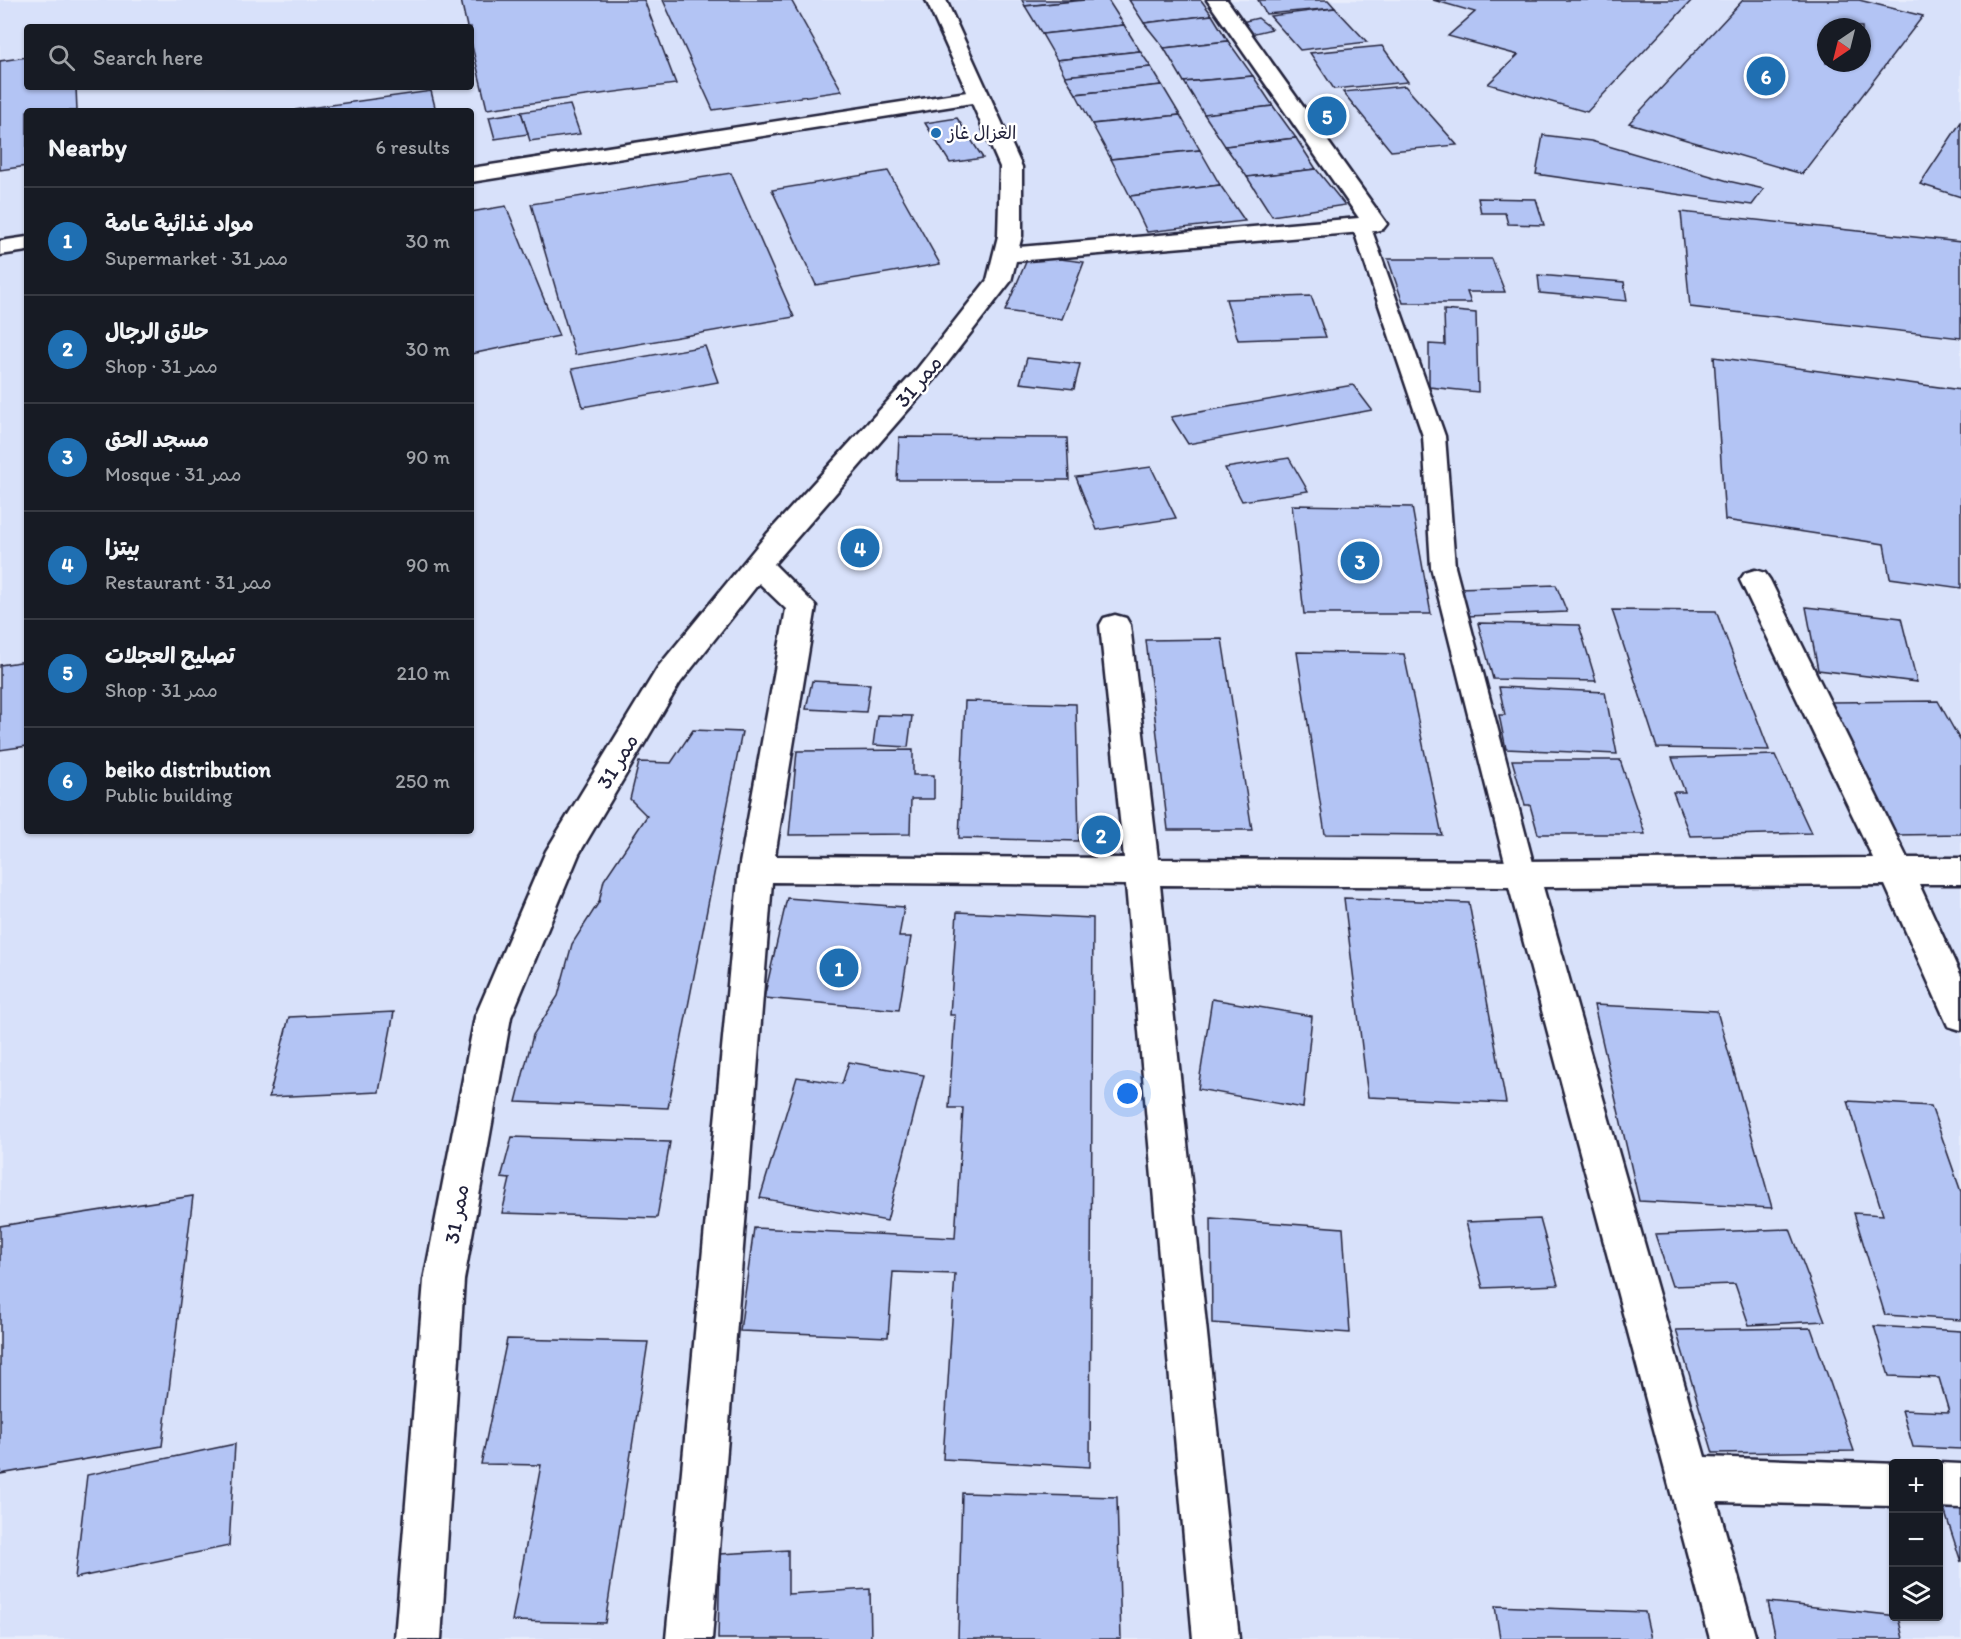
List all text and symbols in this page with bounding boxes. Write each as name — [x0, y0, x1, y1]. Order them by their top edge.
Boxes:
north arrow — [1817, 18, 1871, 72]
search box — [24, 24, 474, 90]
icon: search — [45, 41, 78, 74]
text: Search here — [93, 44, 203, 71]
pin: 6 — [1746, 54, 1786, 98]
pin: 5 — [1308, 94, 1346, 138]
place label: الغزال غاز — [946, 122, 1016, 144]
marker: الغزال غاز — [929, 126, 943, 140]
text: Nearby — [48, 131, 127, 163]
text: 6 results — [376, 135, 450, 159]
text: مواد غذائية عامة — [105, 210, 254, 237]
text: 1 — [63, 229, 72, 253]
text: 30 m — [405, 229, 450, 253]
text: Supermarket · ممر 31 — [105, 246, 288, 270]
text: حلاق الرجال — [105, 318, 209, 345]
text: 2 — [62, 337, 73, 361]
text: 30 m — [405, 337, 450, 361]
street label: ممر 31 — [889, 350, 947, 412]
text: Shop · ممر 31 — [105, 354, 218, 378]
text: مسجد الحق — [105, 426, 209, 453]
text: 3 — [62, 445, 73, 469]
text: 90 m — [406, 445, 450, 469]
text: Mosque · ممر 31 — [105, 462, 242, 486]
pin: 4 — [840, 526, 880, 570]
text: بيتزا — [105, 534, 140, 561]
pin: 3 — [1340, 538, 1380, 584]
text: 4 — [61, 553, 74, 577]
text: 90 m — [406, 553, 450, 577]
text: Restaurant · ممر 31 — [105, 570, 272, 594]
text: تصليح العجلات — [105, 642, 235, 669]
text: 5 — [62, 661, 73, 685]
text: 210 m — [397, 661, 450, 685]
text: Shop · ممر 31 — [105, 678, 218, 702]
street label: ممر 31 — [591, 729, 643, 793]
text: beiko distribution — [105, 756, 271, 783]
text: 6 — [62, 769, 73, 793]
text: 250 m — [395, 769, 450, 793]
text: Public building — [105, 783, 232, 807]
pin: 2 — [1082, 812, 1120, 858]
pin: 1 — [820, 946, 858, 990]
your location — [1113, 1079, 1142, 1108]
street label: ممر 31 — [438, 1182, 474, 1246]
map controls — [1889, 1459, 1943, 1621]
button: + — [1889, 1459, 1943, 1513]
button: − — [1889, 1513, 1943, 1567]
button: layers — [1889, 1567, 1943, 1621]

